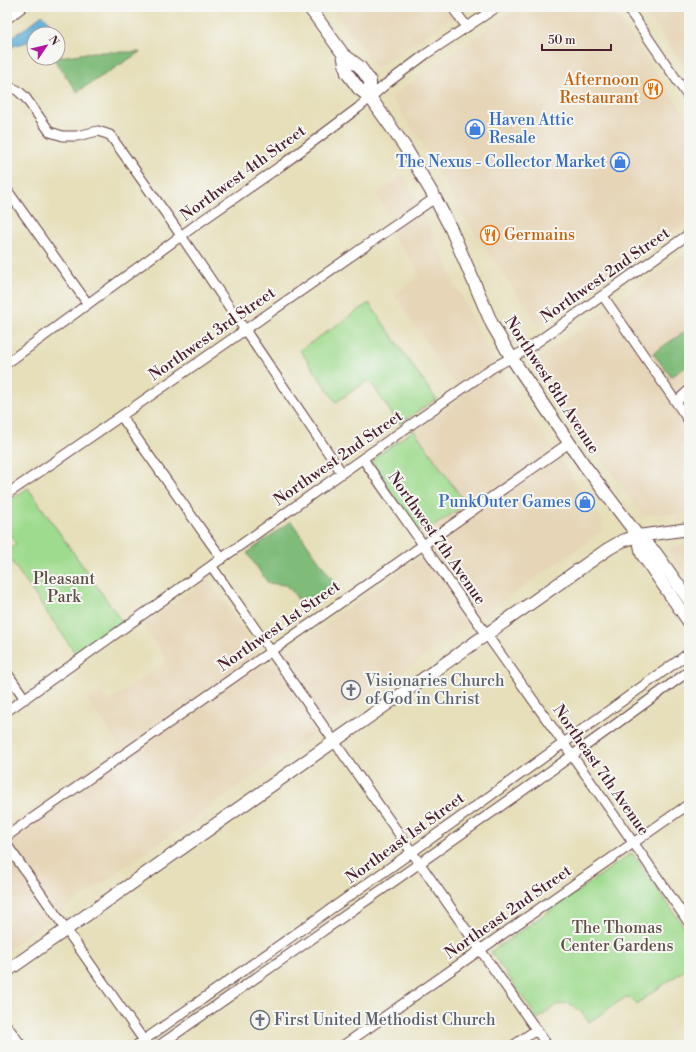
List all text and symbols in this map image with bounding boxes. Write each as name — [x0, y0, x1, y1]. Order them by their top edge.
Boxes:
north arrow — [26, 26, 66, 66]
scale bar — [542, 26, 611, 52]
text: N — [45, 33, 62, 49]
text: 50 m — [548, 33, 576, 48]
place label: Afternoon Restaurant — [560, 70, 639, 108]
restaurant icon: Afternoon Restaurant — [642, 78, 664, 100]
place label: Haven Attic Resale — [489, 110, 574, 148]
shop icon: Haven Attic Resale — [464, 118, 486, 140]
street label: Northwest 4th Street — [176, 121, 310, 225]
shop icon: The Nexus - Collector Market — [609, 151, 631, 173]
place label: The Nexus - Collector Market — [396, 152, 606, 172]
street label: Northwest 2nd Street — [537, 223, 674, 327]
restaurant icon: Germains — [479, 224, 501, 246]
place label: Germains — [504, 225, 575, 245]
street label: Northwest 3rd Street — [145, 283, 279, 385]
street label: Northwest 8th Avenue — [500, 313, 604, 457]
street label: Northwest 2nd Street — [270, 406, 407, 510]
street label: Northwest 7th Avenue — [384, 468, 490, 608]
shop icon: PunkOuter Games — [574, 491, 596, 513]
place label: PunkOuter Games — [438, 492, 571, 512]
park label: Pleasant Park — [33, 569, 95, 607]
street label: Northwest 1st Street — [214, 576, 344, 676]
place label: Visionaries Church of God in Christ — [364, 671, 505, 709]
church icon: Visionaries Church of God in Christ — [340, 679, 362, 701]
street label: Northeast 7th Avenue — [548, 701, 654, 839]
street label: Northeast 1st Street — [342, 788, 469, 888]
street label: Northeast 2nd Street — [441, 861, 576, 963]
park label: The Thomas Center Gardens — [561, 918, 673, 956]
church icon: First United Methodist Church — [249, 1009, 271, 1031]
place label: First United Methodist Church — [274, 1010, 496, 1030]

